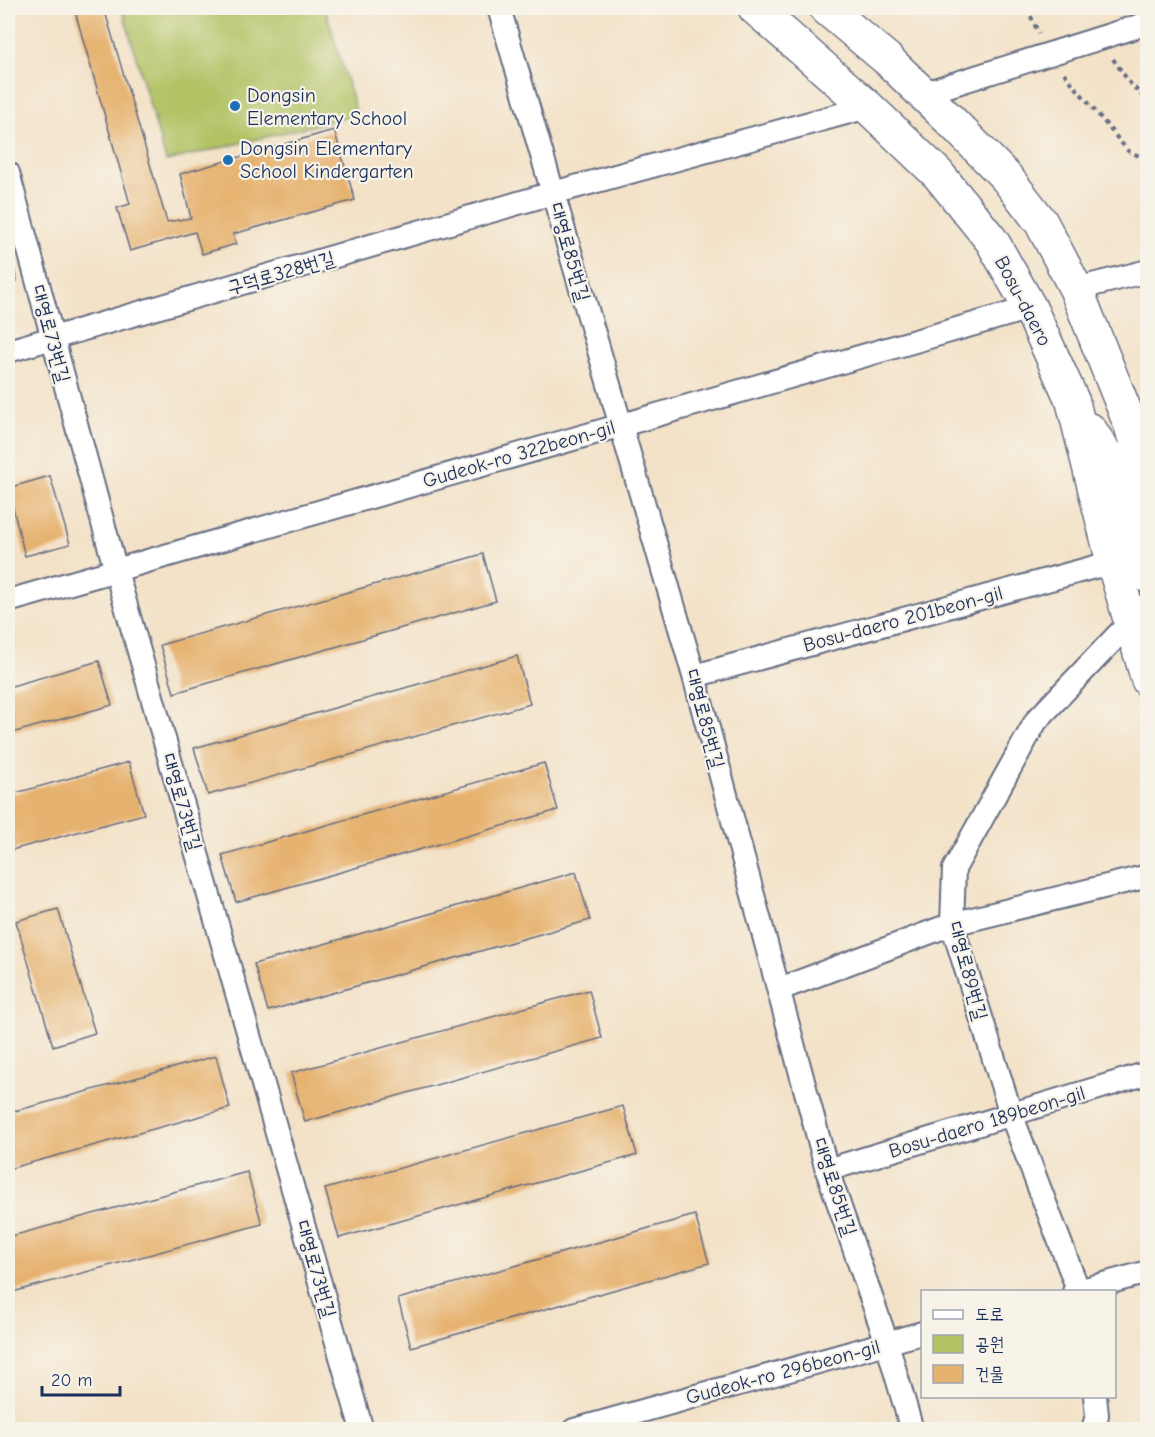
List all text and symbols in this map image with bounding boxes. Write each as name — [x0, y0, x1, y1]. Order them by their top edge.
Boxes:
place label: Dongsin Elementary School — [247, 84, 407, 130]
marker: Dongsin Elementary School — [228, 99, 242, 113]
place label: Dongsin Elementary School Kindergarten — [240, 137, 413, 183]
marker: Dongsin Elementary School Kindergarten — [221, 153, 235, 167]
street label: 대영로85번길 — [545, 200, 595, 304]
street label: 구덕로328번길 — [224, 247, 338, 299]
street label: Bosu-daero — [990, 252, 1056, 350]
street label: 대영로73번길 — [27, 283, 75, 385]
street label: Gudeok-ro 322beon-gil — [420, 415, 618, 493]
street label: Bosu-daero 201beon-gil — [801, 581, 1005, 657]
street label: 대영로85번길 — [681, 667, 729, 771]
street label: 대영로73번길 — [157, 751, 207, 853]
street label: 대영로89번길 — [944, 919, 992, 1023]
street label: Bosu-daero 189beon-gil — [886, 1081, 1088, 1163]
street label: 대영로85번길 — [808, 1135, 862, 1239]
street label: 대영로73번길 — [291, 1218, 341, 1320]
legend — [921, 1290, 1116, 1398]
text: 도로 — [975, 1304, 1004, 1325]
text: 공원 — [975, 1334, 1004, 1355]
street label: Gudeok-ro 296beon-gil — [683, 1335, 883, 1409]
scale bar — [42, 1359, 120, 1397]
text: 건물 — [975, 1364, 1004, 1385]
text: 20 m — [51, 1370, 92, 1391]

